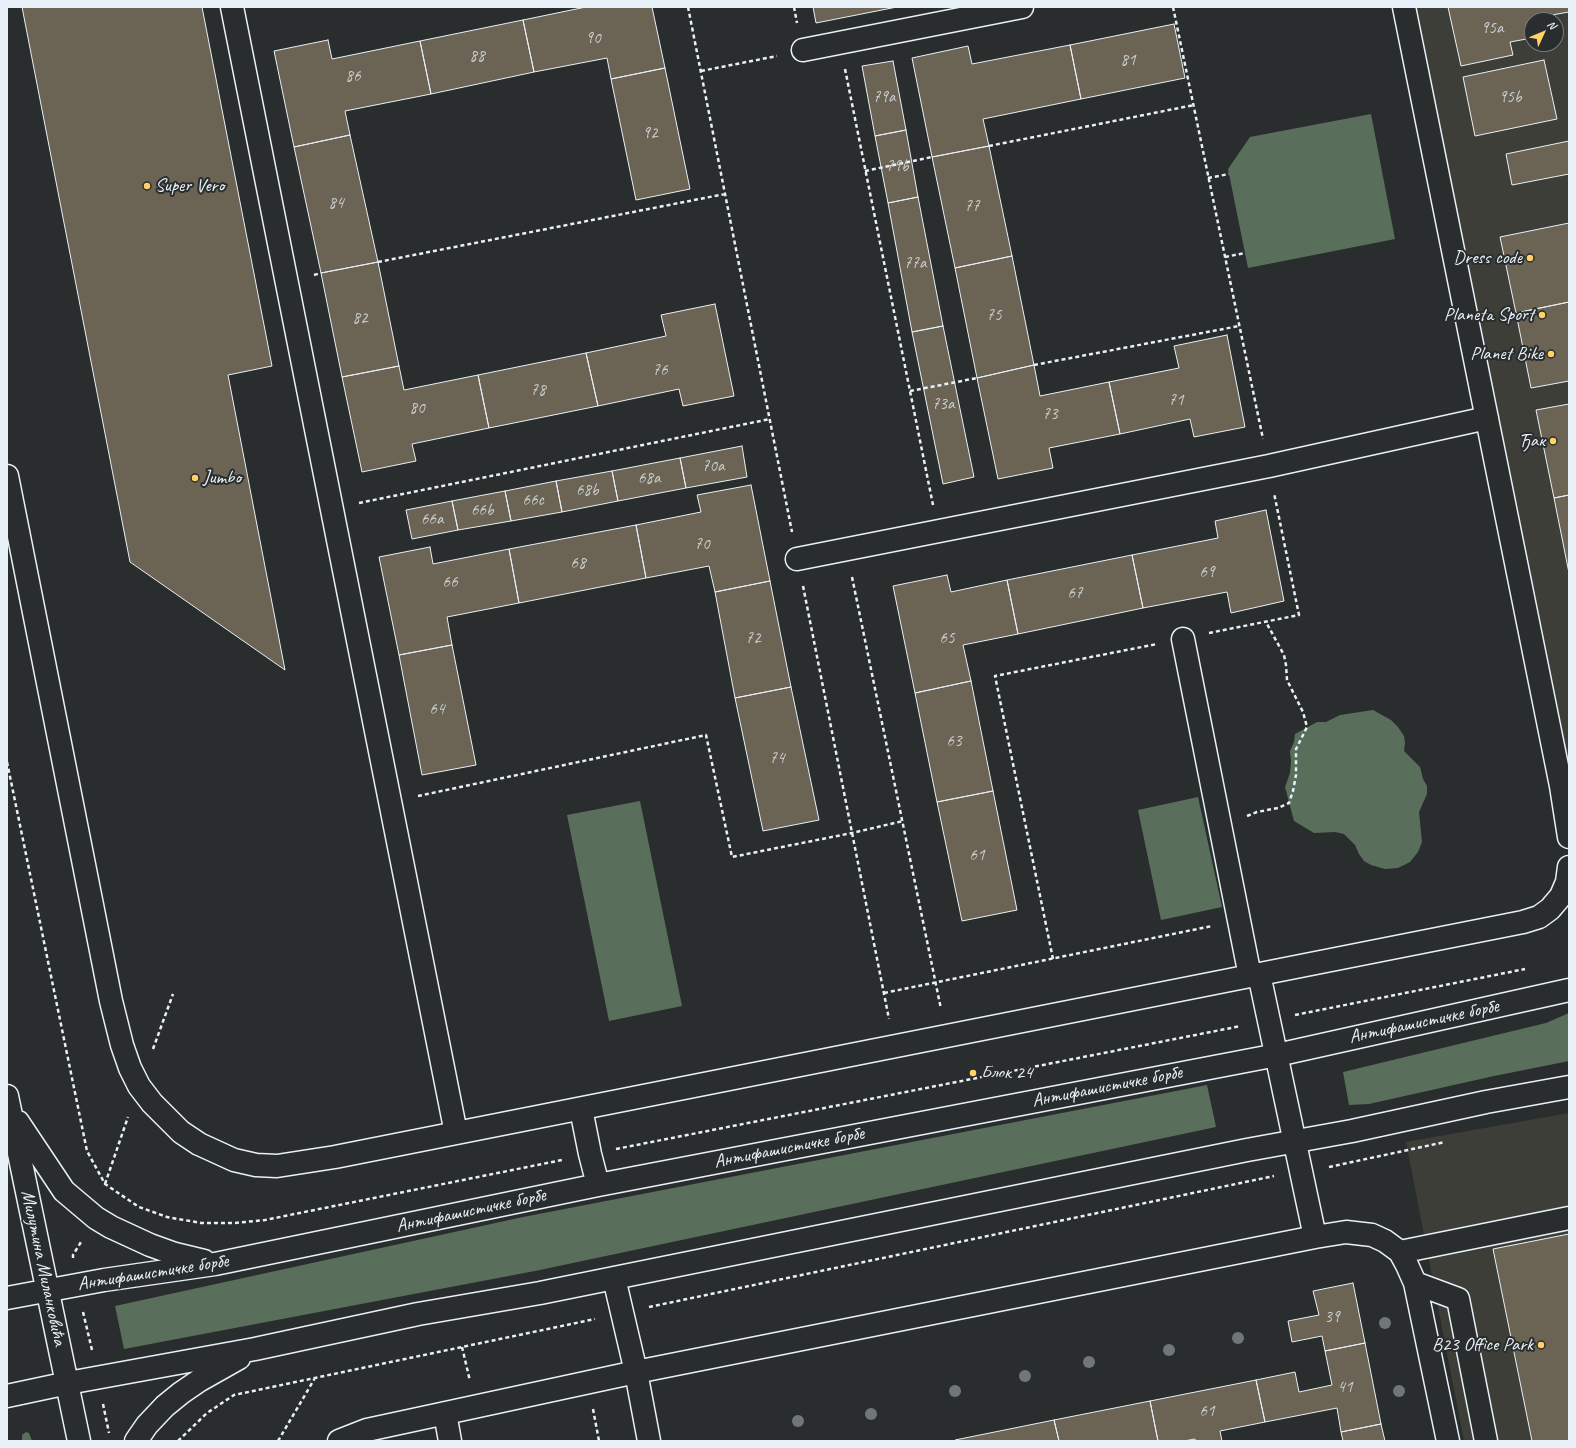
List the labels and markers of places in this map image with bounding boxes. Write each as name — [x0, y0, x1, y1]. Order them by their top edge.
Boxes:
place label: Super Vero — [155, 175, 224, 197]
marker: Super Vero — [142, 181, 152, 191]
place label: Dress code — [1453, 247, 1522, 269]
marker: Dress code — [1525, 253, 1535, 263]
place label: Planeta Sport — [1444, 304, 1534, 326]
marker: Planeta Sport — [1537, 310, 1547, 320]
place label: Planet Bike — [1470, 343, 1543, 365]
marker: Planet Bike — [1546, 349, 1556, 359]
place label: Ђак — [1518, 430, 1545, 452]
marker: Ђак — [1548, 436, 1558, 446]
place label: Jumbo — [203, 467, 241, 489]
marker: Jumbo — [190, 473, 200, 483]
place label: Блок 24 — [981, 1062, 1033, 1084]
marker: Блок 24 — [968, 1068, 978, 1078]
place label: B23 Office Park — [1432, 1334, 1533, 1356]
marker: B23 Office Park — [1536, 1340, 1546, 1350]

